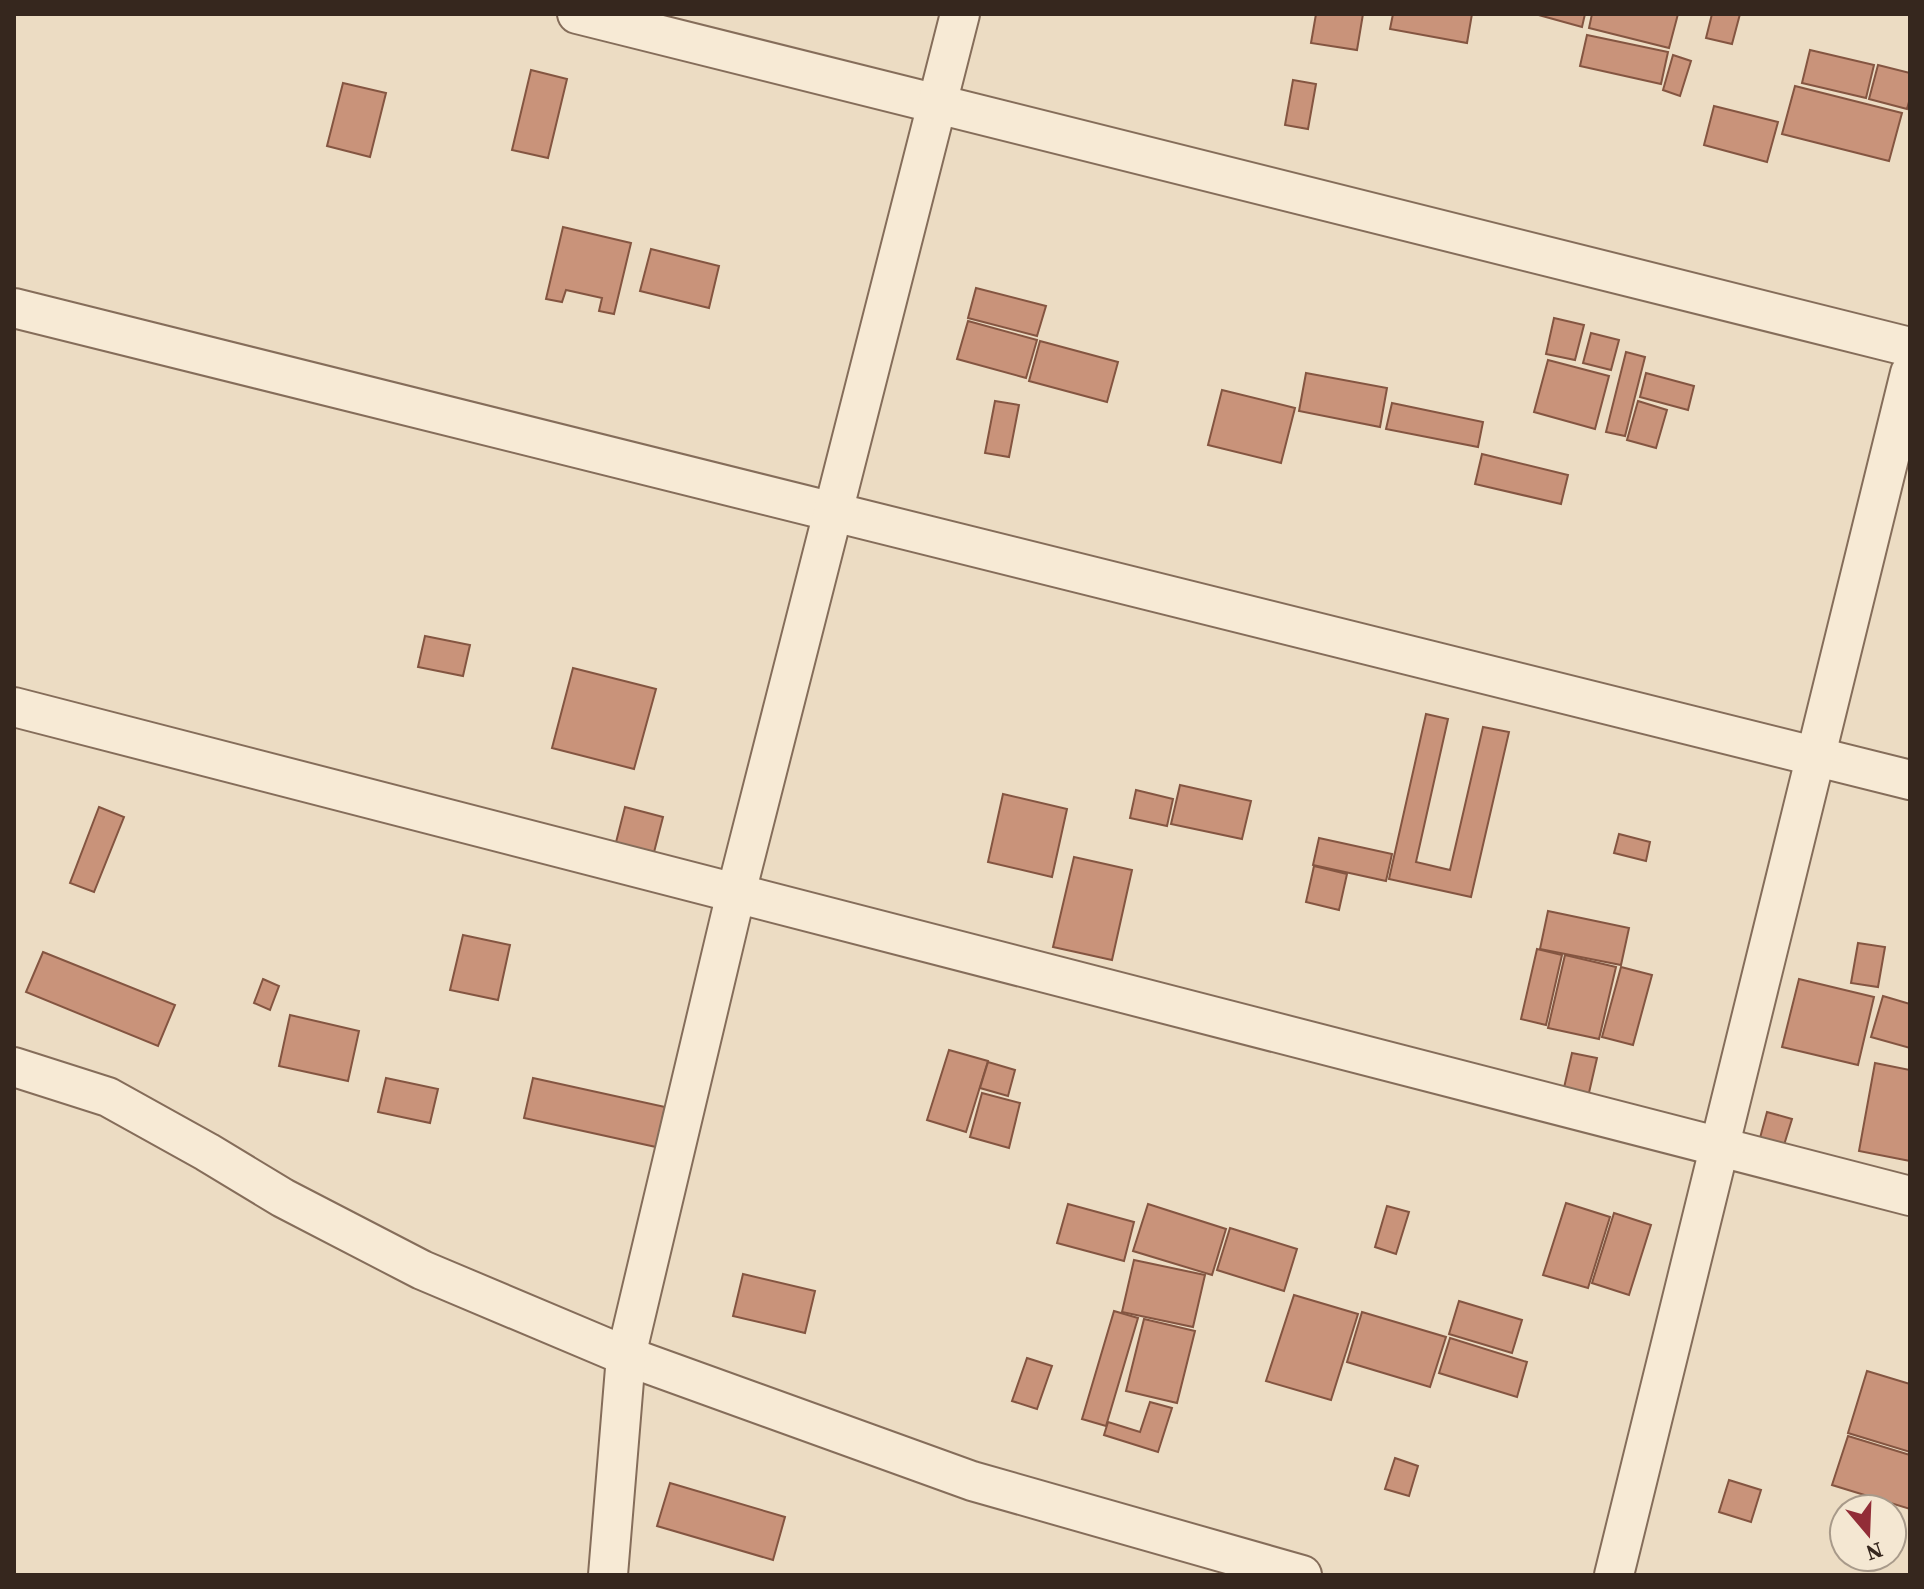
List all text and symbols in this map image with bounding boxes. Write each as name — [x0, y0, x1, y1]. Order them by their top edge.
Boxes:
north arrow — [1828, 1493, 1908, 1573]
text: N — [1862, 1535, 1887, 1569]

